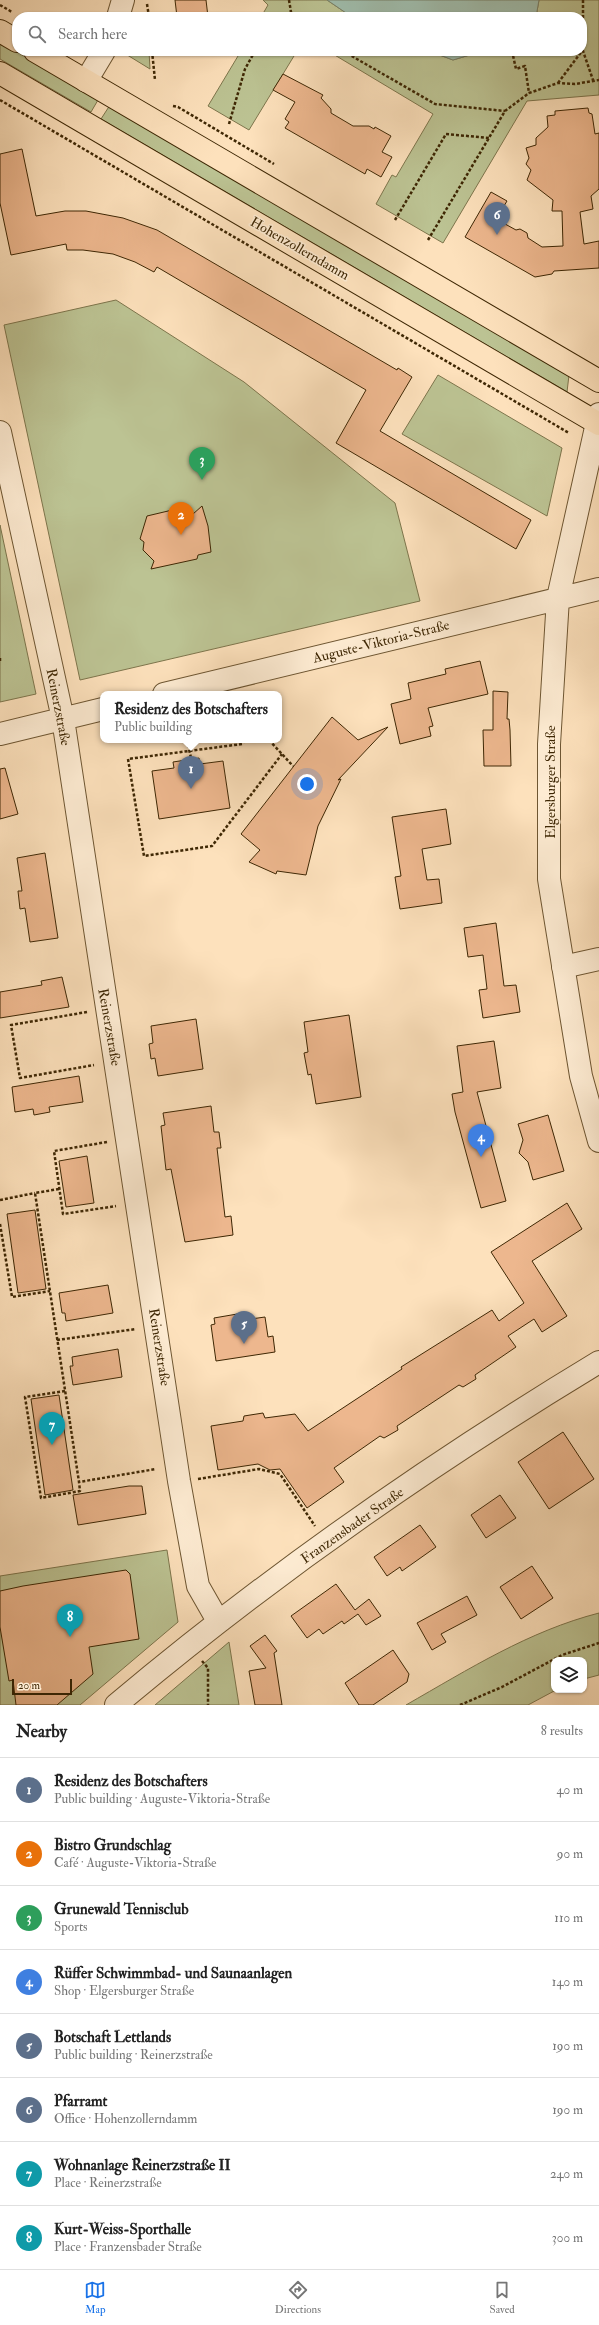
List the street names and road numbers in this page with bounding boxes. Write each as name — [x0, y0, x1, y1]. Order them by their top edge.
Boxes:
street label: Hohenzollerndamm — [247, 213, 352, 284]
street label: Auguste-Viktoria-Straße — [310, 616, 451, 667]
street label: Reinerzstraße — [43, 667, 74, 747]
street label: Elgersburger Straße — [542, 725, 559, 839]
street label: Reinerzstraße — [94, 987, 125, 1067]
street label: Reinerzstraße — [145, 1307, 174, 1387]
street label: Franzensbader Straße — [298, 1484, 407, 1567]

